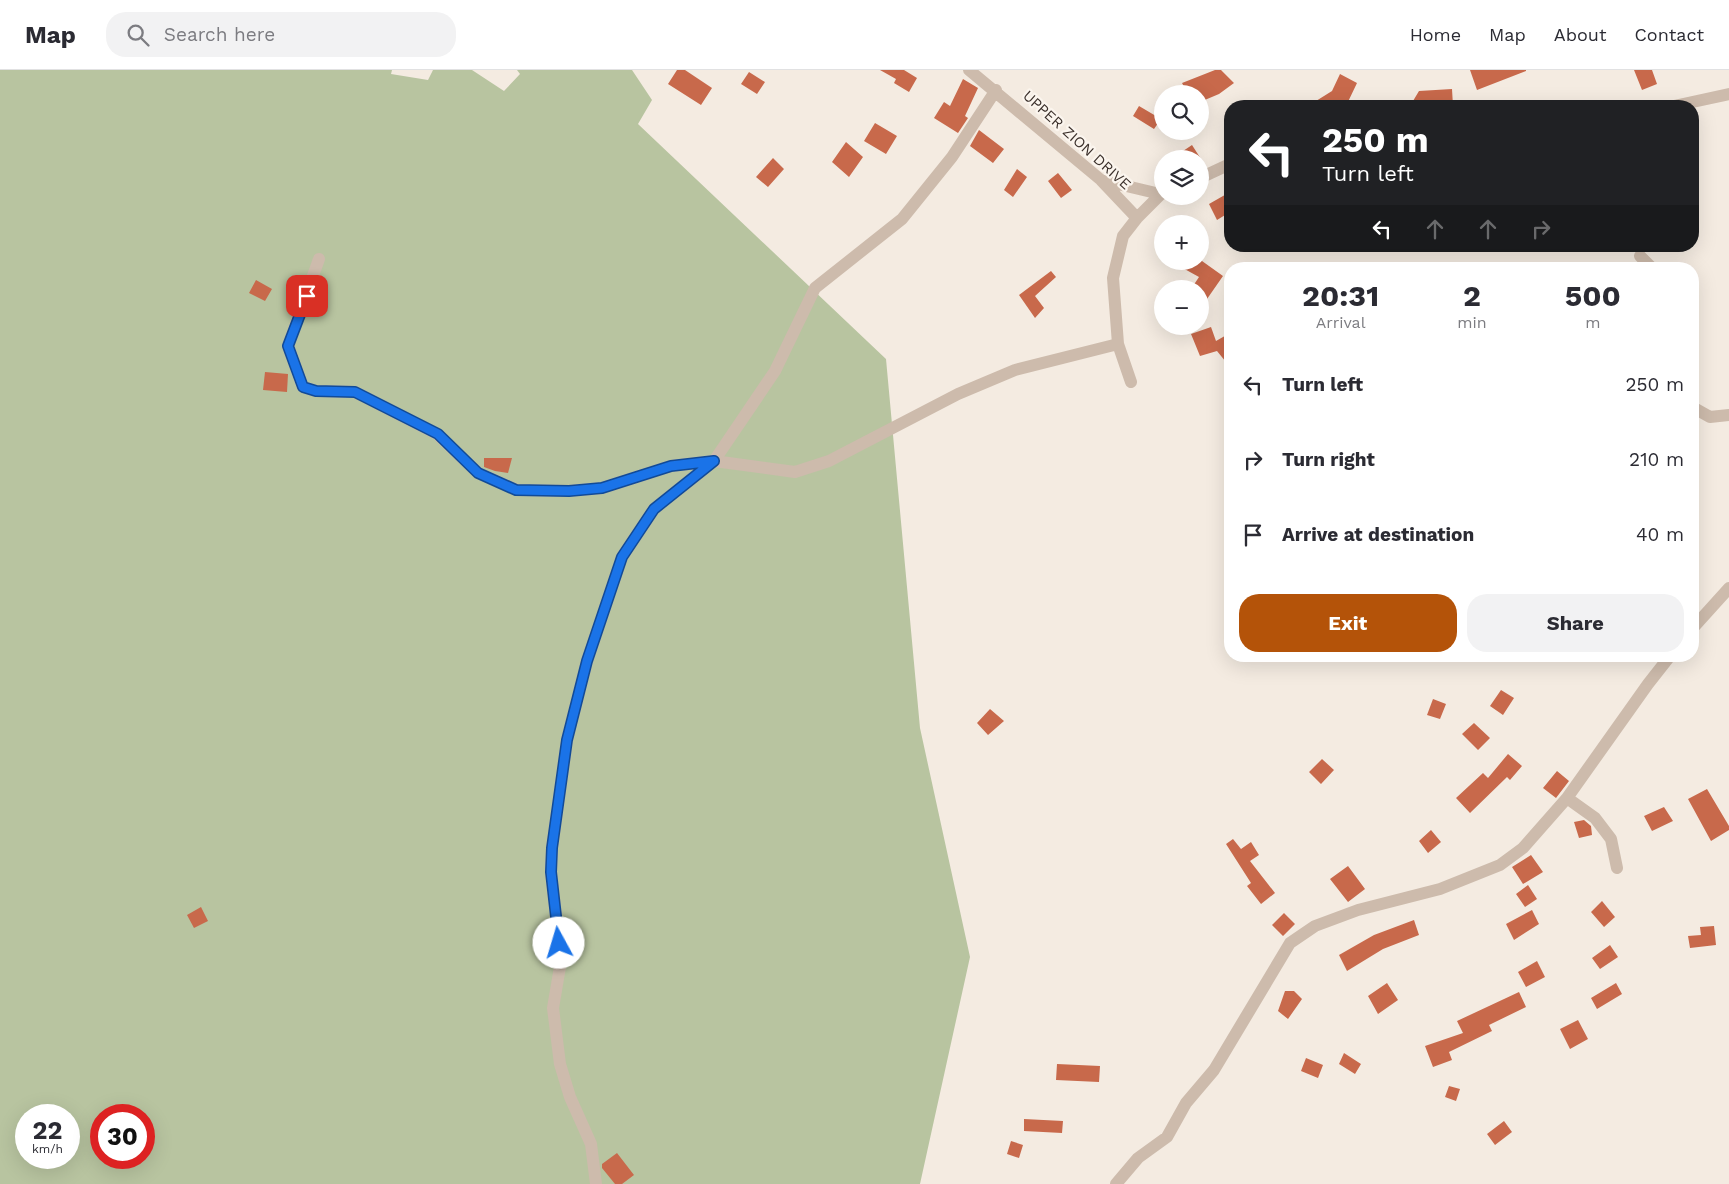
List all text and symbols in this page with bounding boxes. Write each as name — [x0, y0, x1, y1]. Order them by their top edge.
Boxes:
search box — [106, 12, 456, 57]
text: Map — [25, 21, 76, 49]
icon: search — [124, 21, 152, 49]
text: Search here — [164, 23, 275, 46]
text: Home — [1410, 24, 1461, 45]
text: Map — [1489, 24, 1526, 45]
text: About — [1554, 24, 1606, 45]
text: Contact — [1634, 24, 1704, 45]
map controls — [1154, 85, 1209, 335]
button: search — [1154, 85, 1209, 140]
street label: UPPER ZION DRIVE — [1019, 87, 1135, 193]
text: 250 m — [1322, 119, 1429, 161]
icon: left — [1239, 120, 1304, 185]
button: layers — [1154, 150, 1209, 205]
text: Turn left — [1322, 161, 1414, 186]
button: + — [1154, 215, 1209, 270]
icon: left — [1368, 215, 1396, 243]
icon: ahead — [1421, 215, 1449, 243]
icon: ahead — [1474, 215, 1502, 243]
icon: right — [1527, 215, 1555, 243]
pin — [286, 275, 328, 317]
text: 20:31 — [1302, 278, 1379, 313]
text: 2 — [1463, 278, 1481, 313]
text: 500 — [1565, 278, 1621, 313]
button: − — [1154, 280, 1209, 335]
icon: arrive — [293, 282, 321, 310]
text: Arrival — [1316, 313, 1366, 332]
text: min — [1457, 313, 1487, 332]
text: m — [1585, 313, 1600, 332]
icon: left — [1239, 371, 1267, 399]
text: Turn left — [1282, 373, 1363, 396]
text: 250 m — [1625, 373, 1684, 396]
icon: right — [1239, 446, 1267, 474]
text: Turn right — [1282, 448, 1375, 471]
text: 210 m — [1629, 448, 1684, 471]
icon: arrive — [1239, 521, 1267, 549]
text: Arrive at destination — [1282, 523, 1474, 546]
text: 40 m — [1636, 523, 1684, 546]
button: Exit — [1239, 594, 1457, 652]
button: Share — [1467, 594, 1684, 652]
position arrow — [532, 916, 584, 968]
speed limit sign: 30 — [90, 1104, 155, 1169]
text: 22 — [33, 1116, 62, 1145]
text: km/h — [32, 1142, 63, 1156]

